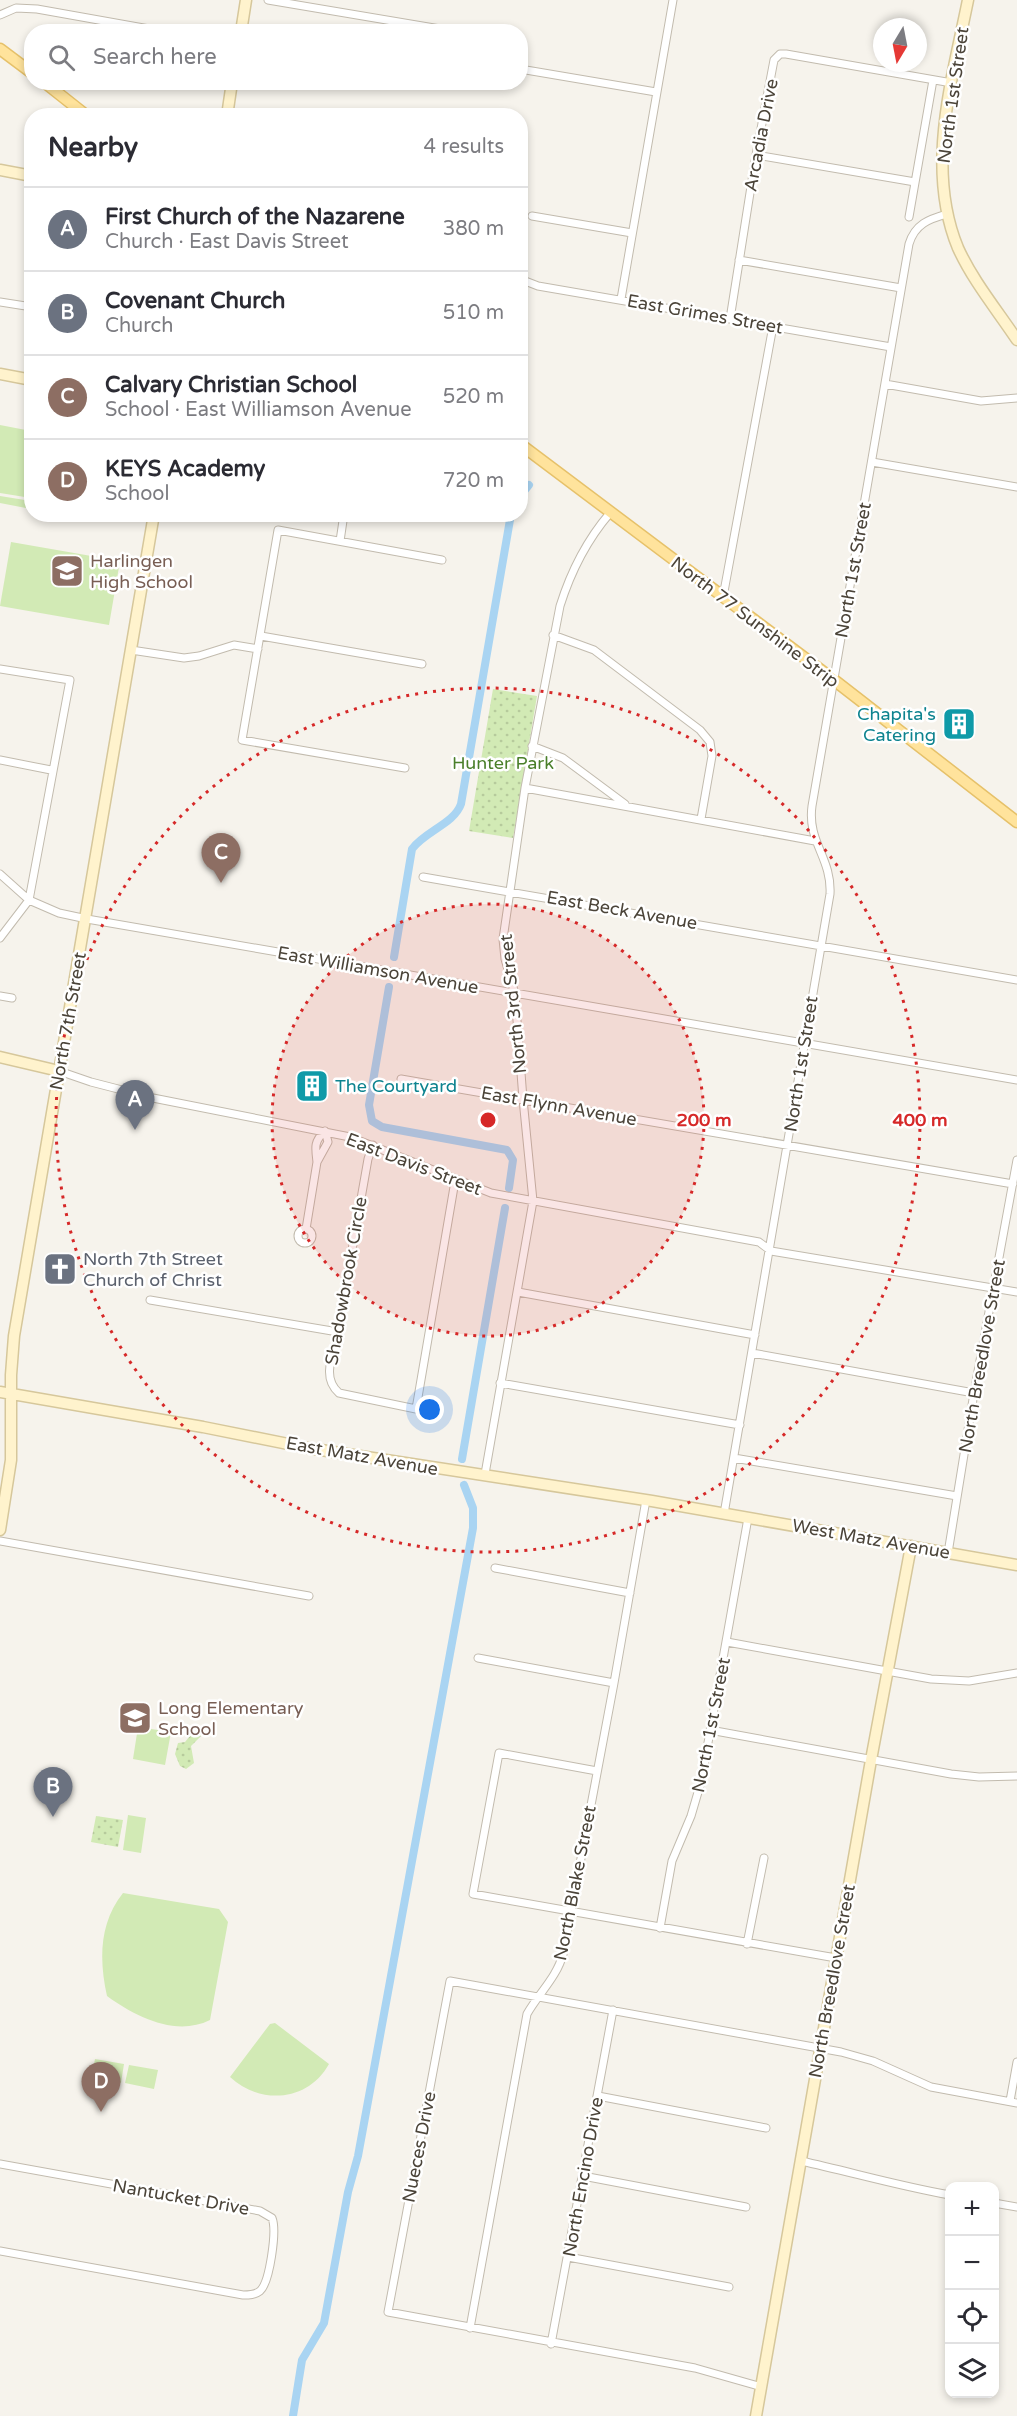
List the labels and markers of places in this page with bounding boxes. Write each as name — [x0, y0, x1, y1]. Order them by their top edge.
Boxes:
place label: Harlingen High School — [90, 550, 193, 593]
school or university icon: Harlingen High School — [49, 553, 85, 589]
place label: Chapita's Catering — [857, 703, 936, 746]
building icon: Chapita's Catering — [941, 706, 977, 742]
pin: C — [202, 834, 240, 883]
building icon: The Courtyard — [294, 1068, 330, 1104]
place label: The Courtyard — [335, 1075, 457, 1097]
pin: A — [116, 1080, 154, 1130]
centre of rings — [478, 1110, 498, 1130]
place label: North 7th Street Church of Christ — [83, 1248, 223, 1291]
church icon: North 7th Street Church of Christ — [42, 1251, 78, 1287]
place label: Long Elementary School — [158, 1697, 304, 1740]
school or university icon: Long Elementary School — [117, 1700, 153, 1736]
pin: B — [34, 1768, 72, 1817]
pin: D — [82, 2062, 120, 2112]

